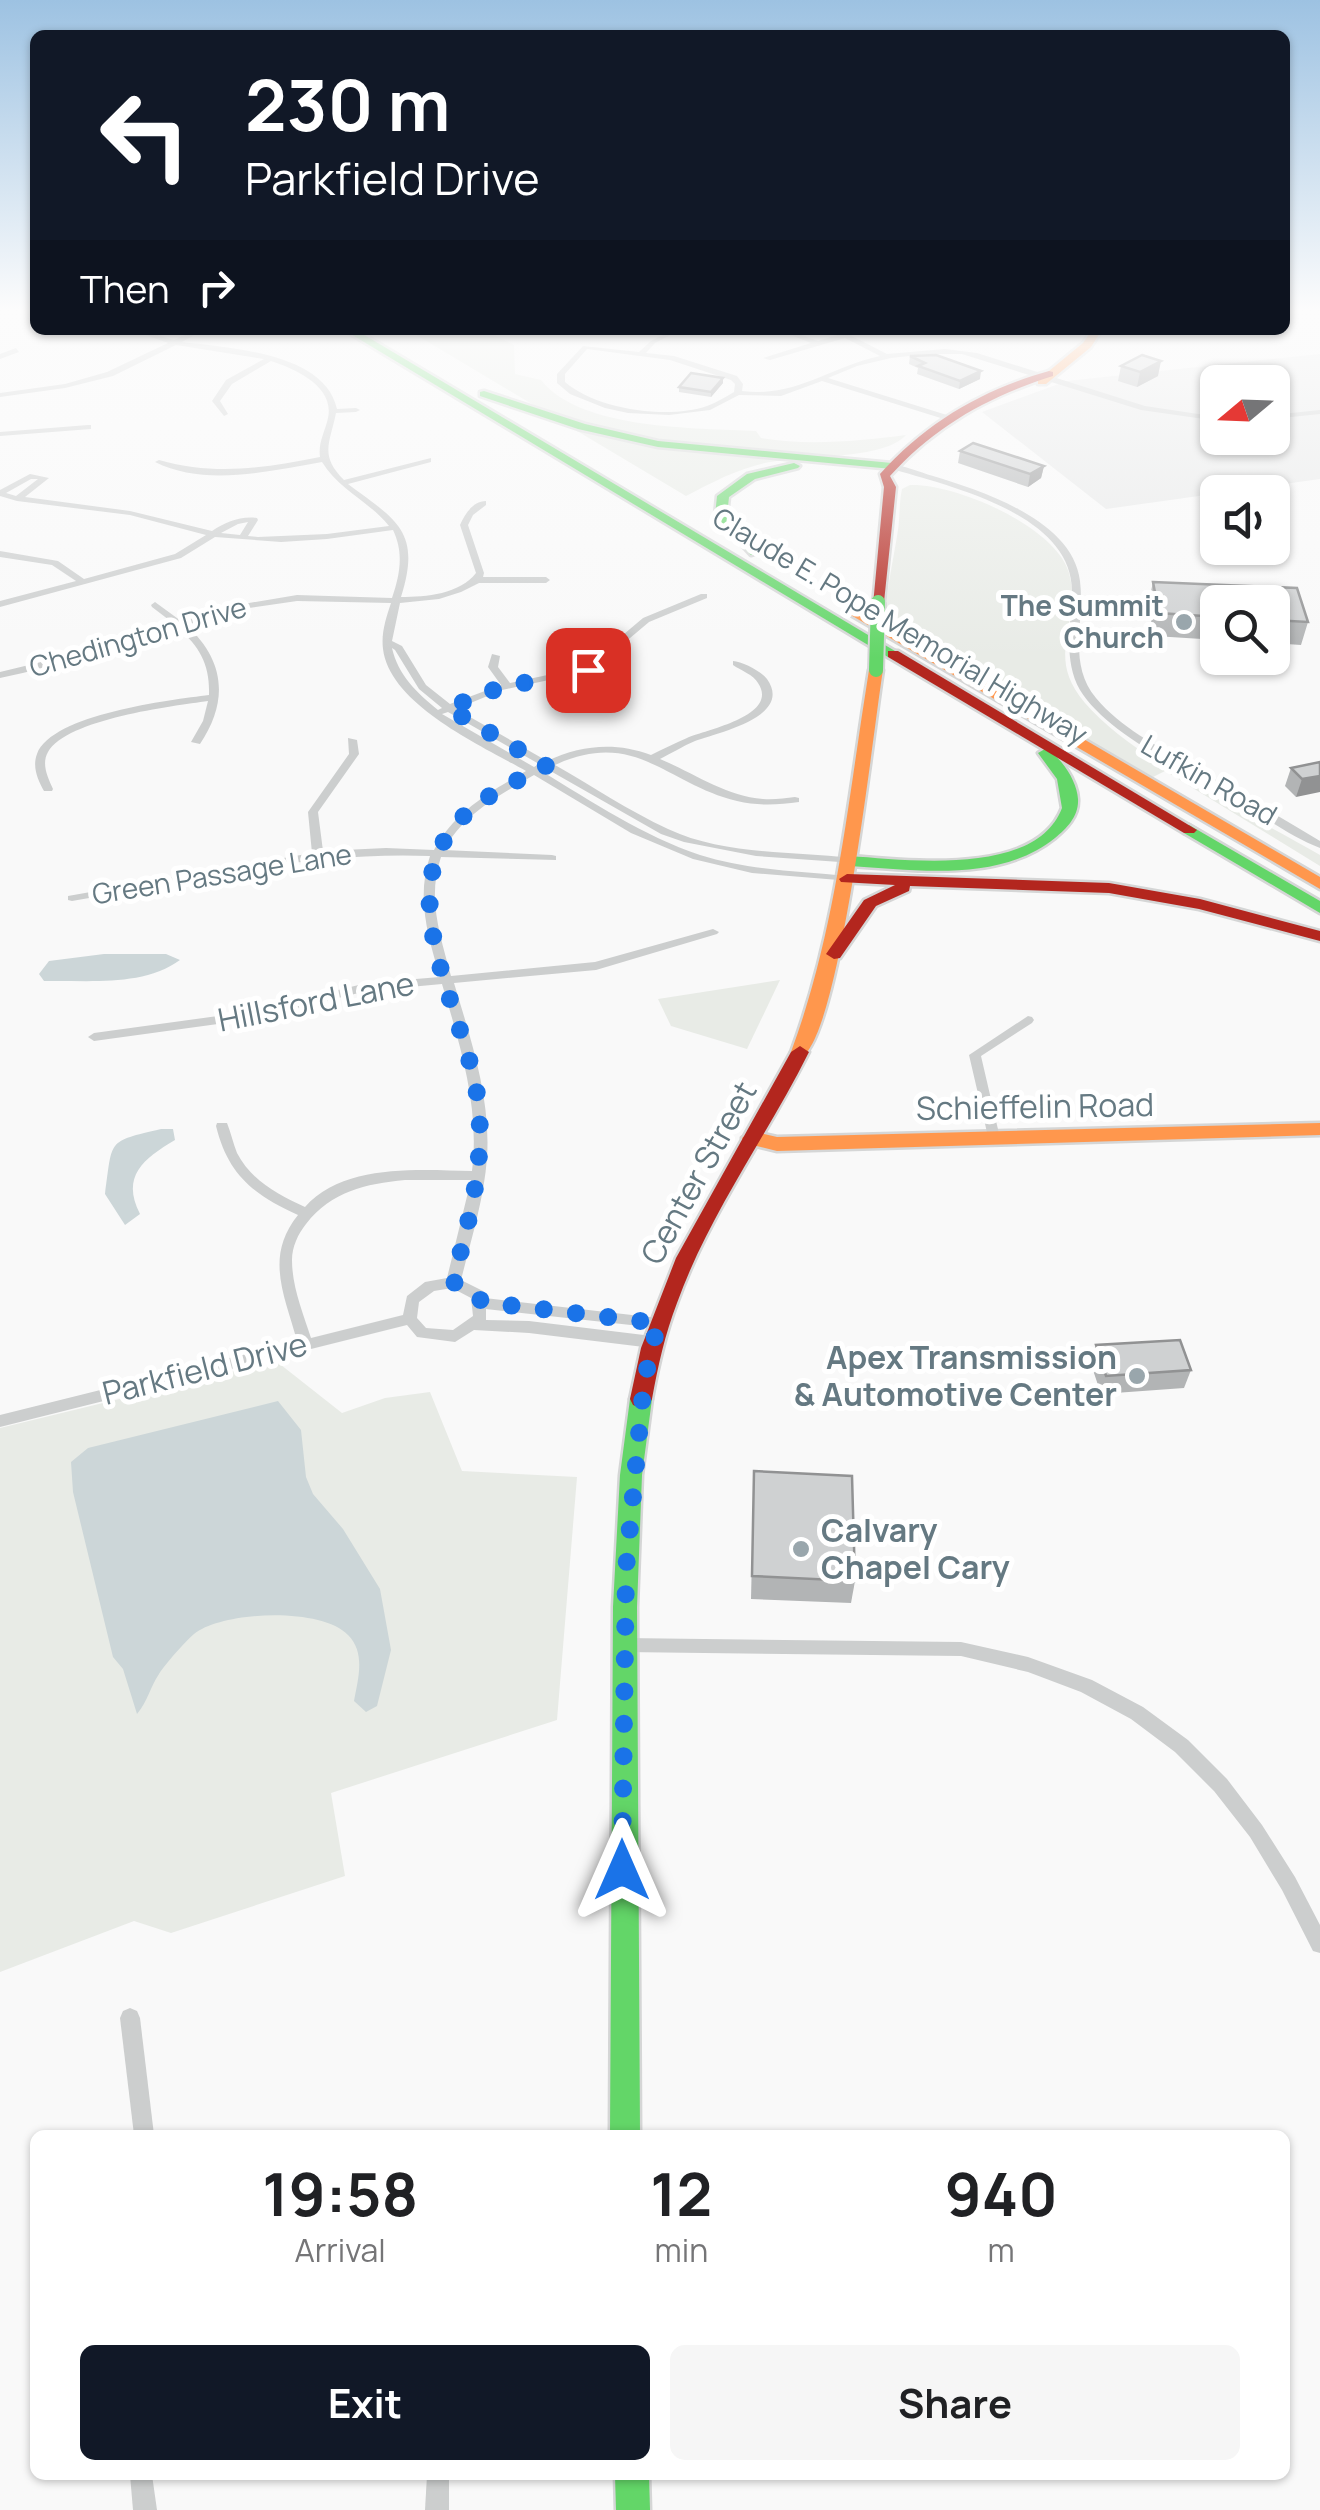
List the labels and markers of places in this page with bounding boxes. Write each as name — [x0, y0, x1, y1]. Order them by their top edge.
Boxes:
place label: The Summit Church — [1001, 586, 1164, 656]
marker: The Summit Church — [1173, 611, 1195, 633]
pin — [546, 628, 631, 713]
place label: Apex Transmission & Automotive Center — [794, 1335, 1117, 1416]
marker: Apex Transmission & Automotive Center — [1126, 1365, 1148, 1387]
place label: Calvary Chapel Cary — [821, 1508, 1010, 1589]
marker: Calvary Chapel Cary — [790, 1538, 812, 1560]

